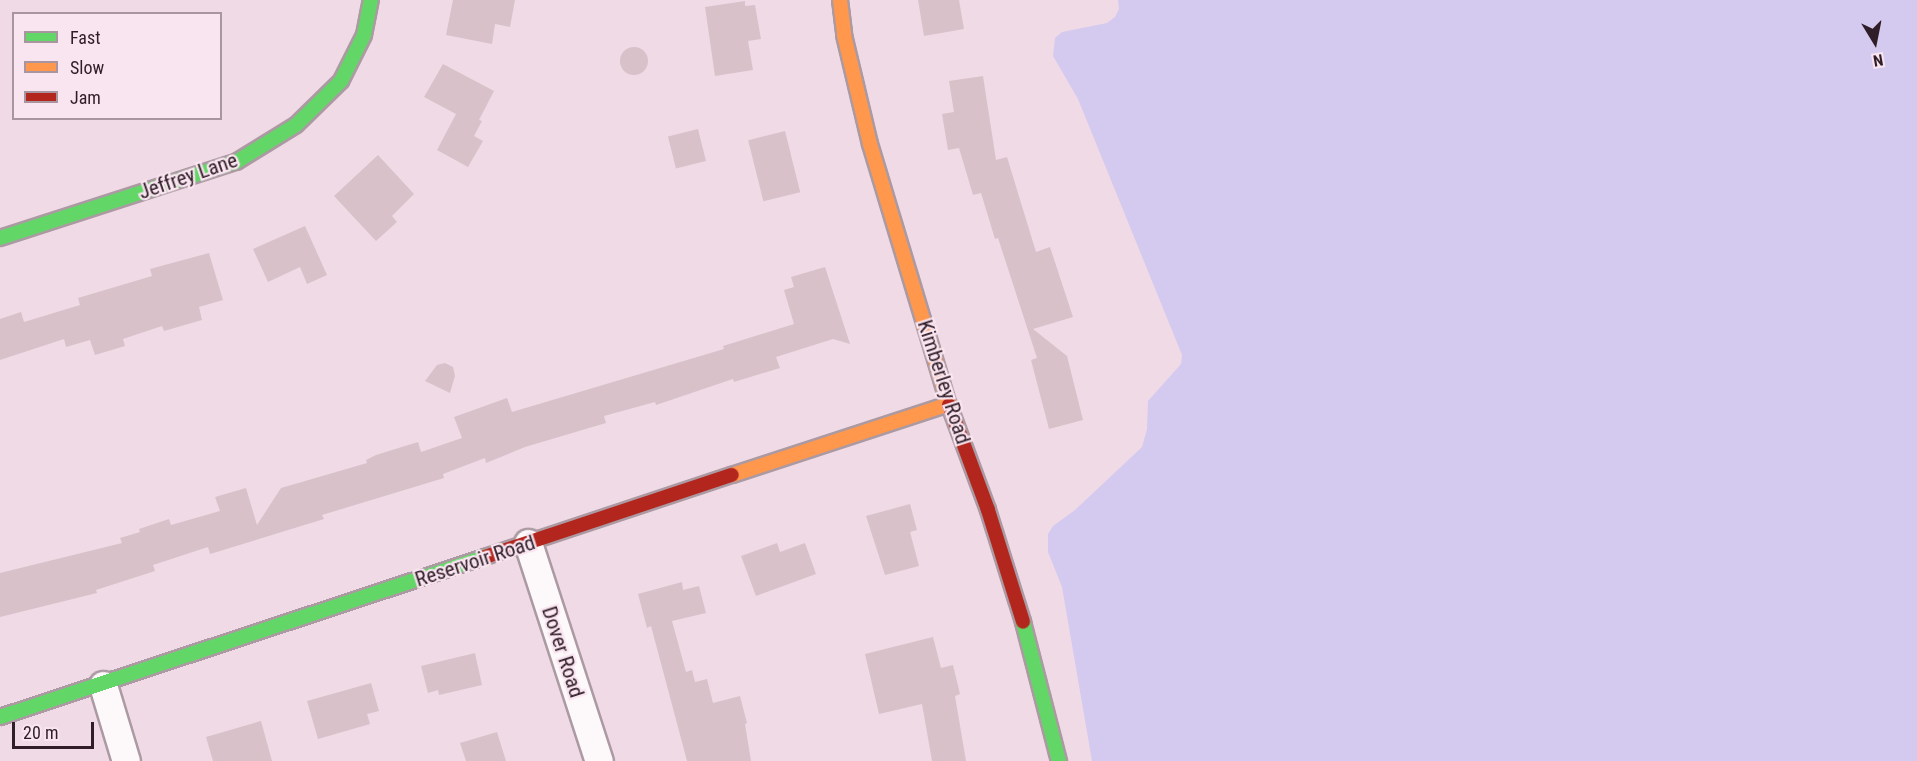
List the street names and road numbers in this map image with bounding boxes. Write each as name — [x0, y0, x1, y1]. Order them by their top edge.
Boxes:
street label: Jeffrey Lane — [135, 147, 241, 205]
street label: Kimberley Road — [912, 317, 976, 447]
street label: Reservoir Road — [412, 530, 538, 592]
street label: Dover Road — [536, 603, 590, 701]

